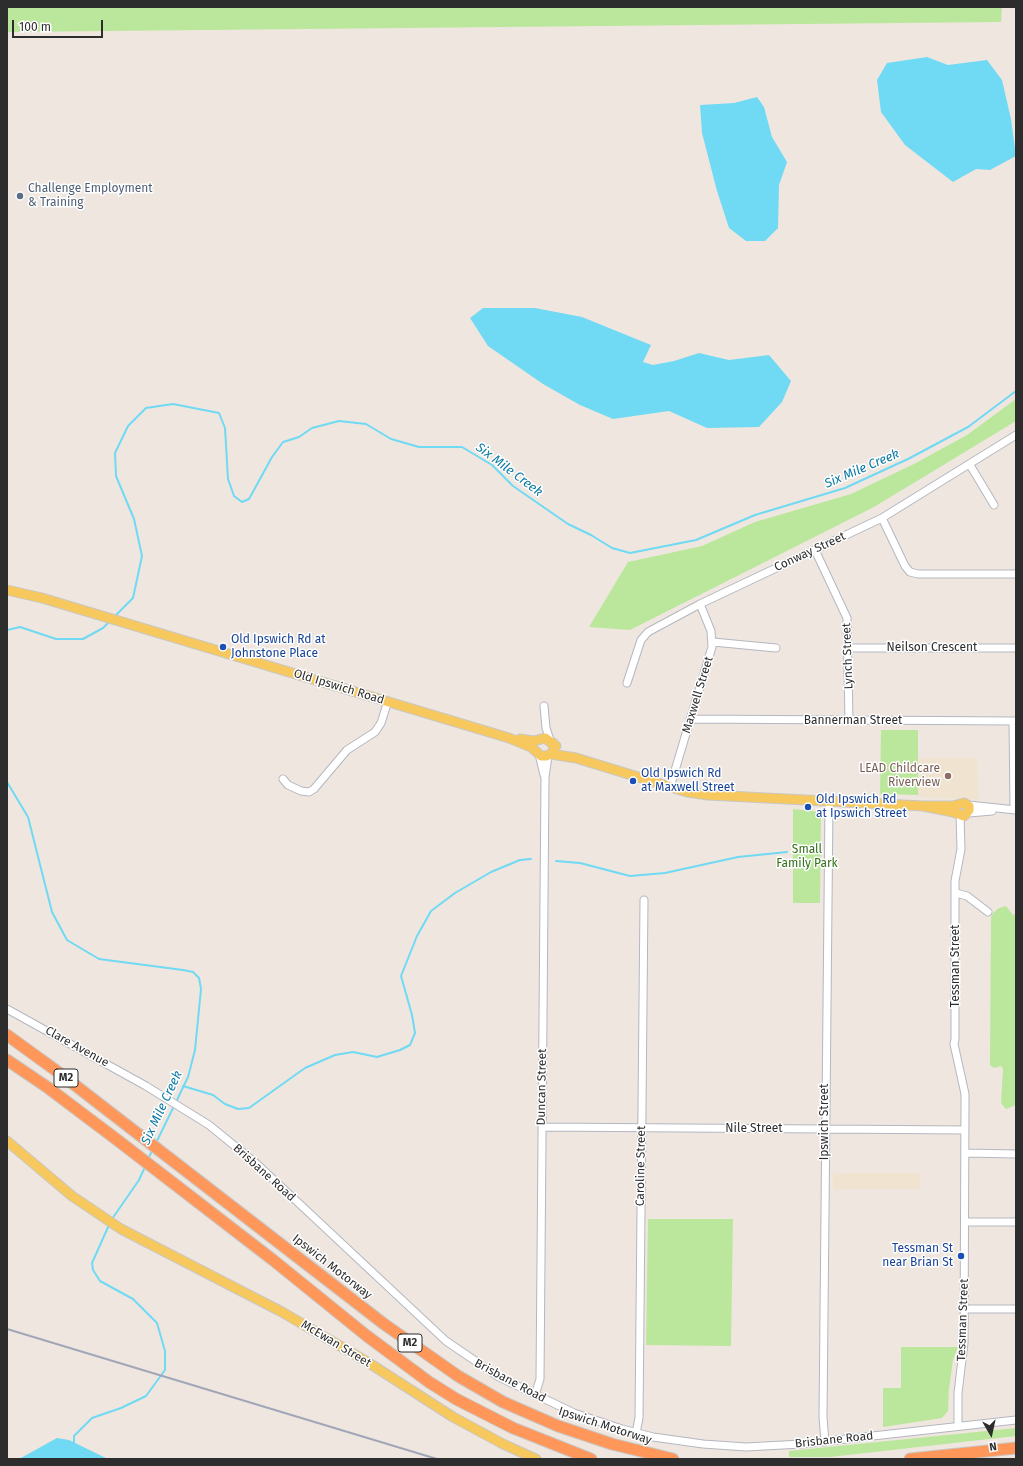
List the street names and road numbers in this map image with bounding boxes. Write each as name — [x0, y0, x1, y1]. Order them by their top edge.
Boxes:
street label: Conway Street — [772, 529, 848, 575]
street label: Lynch Street — [840, 622, 856, 690]
street label: Neilson Crescent — [887, 641, 977, 655]
street label: Maxwell Street — [679, 655, 717, 735]
street label: Old Ipswich Road — [292, 666, 386, 708]
street label: Bannerman Street — [804, 714, 902, 728]
street label: Tessman Street — [949, 925, 963, 1007]
street label: Clare Avenue — [43, 1024, 111, 1070]
street label: Duncan Street — [534, 1049, 550, 1125]
road number: M2 — [54, 1069, 78, 1087]
street label: Ipswich Street — [818, 1084, 832, 1160]
street label: Nile Street — [725, 1122, 783, 1136]
street label: Caroline Street — [633, 1126, 649, 1206]
street label: Brisbane Road — [230, 1141, 298, 1205]
street label: Ipswich Motorway — [289, 1231, 375, 1303]
street label: Tessman Street — [954, 1278, 972, 1362]
street label: McEwan Street — [298, 1317, 374, 1371]
road number: M2 — [398, 1334, 422, 1352]
street label: Brisbane Road — [472, 1356, 548, 1406]
street label: Ipswich Motorway — [557, 1404, 653, 1448]
street label: Brisbane Road — [794, 1429, 874, 1451]

